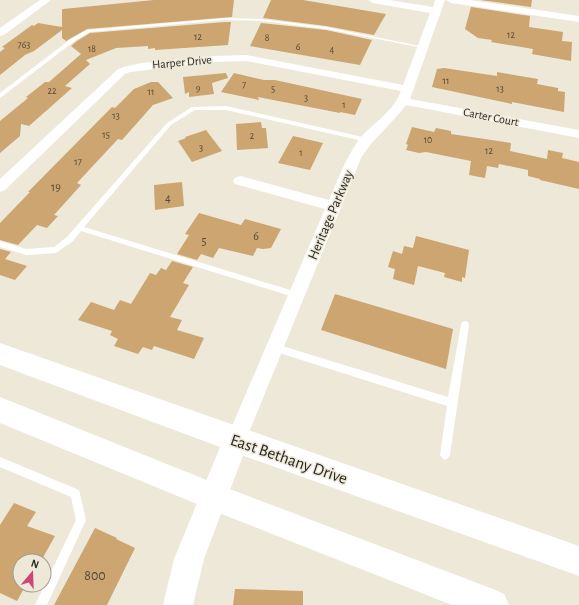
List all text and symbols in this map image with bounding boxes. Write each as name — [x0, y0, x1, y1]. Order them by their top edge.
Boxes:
house number: 12 — [507, 30, 515, 40]
house number: 12 — [194, 32, 202, 42]
house number: 8 — [265, 33, 270, 43]
house number: 763 — [18, 40, 31, 50]
house number: 6 — [296, 42, 301, 52]
house number: 18 — [88, 44, 96, 54]
house number: 4 — [330, 45, 335, 55]
street label: Harper Drive — [152, 53, 212, 71]
house number: 11 — [443, 76, 449, 86]
house number: 7 — [242, 80, 246, 90]
house number: 9 — [196, 83, 201, 93]
house number: 5 — [271, 84, 275, 94]
house number: 13 — [496, 84, 504, 94]
house number: 22 — [47, 86, 57, 96]
house number: 11 — [148, 87, 154, 97]
house number: 3 — [304, 93, 308, 103]
house number: 1 — [342, 100, 346, 110]
street label: Carter Court — [462, 106, 520, 128]
house number: 13 — [112, 111, 120, 121]
house number: 15 — [102, 130, 110, 140]
house number: 2 — [250, 131, 255, 141]
house number: 10 — [424, 135, 432, 145]
house number: 3 — [199, 143, 203, 153]
house number: 12 — [485, 146, 493, 156]
house number: 1 — [299, 148, 303, 158]
house number: 17 — [74, 157, 82, 167]
street label: Heritage Parkway — [306, 168, 356, 262]
house number: 19 — [51, 181, 61, 193]
house number: 4 — [165, 192, 171, 204]
house number: 6 — [253, 230, 259, 242]
house number: 5 — [201, 235, 207, 247]
street label: East Bethany Drive — [228, 431, 350, 488]
north arrow — [12, 553, 52, 593]
text: N — [30, 558, 41, 570]
house number: 800 — [84, 569, 106, 583]

